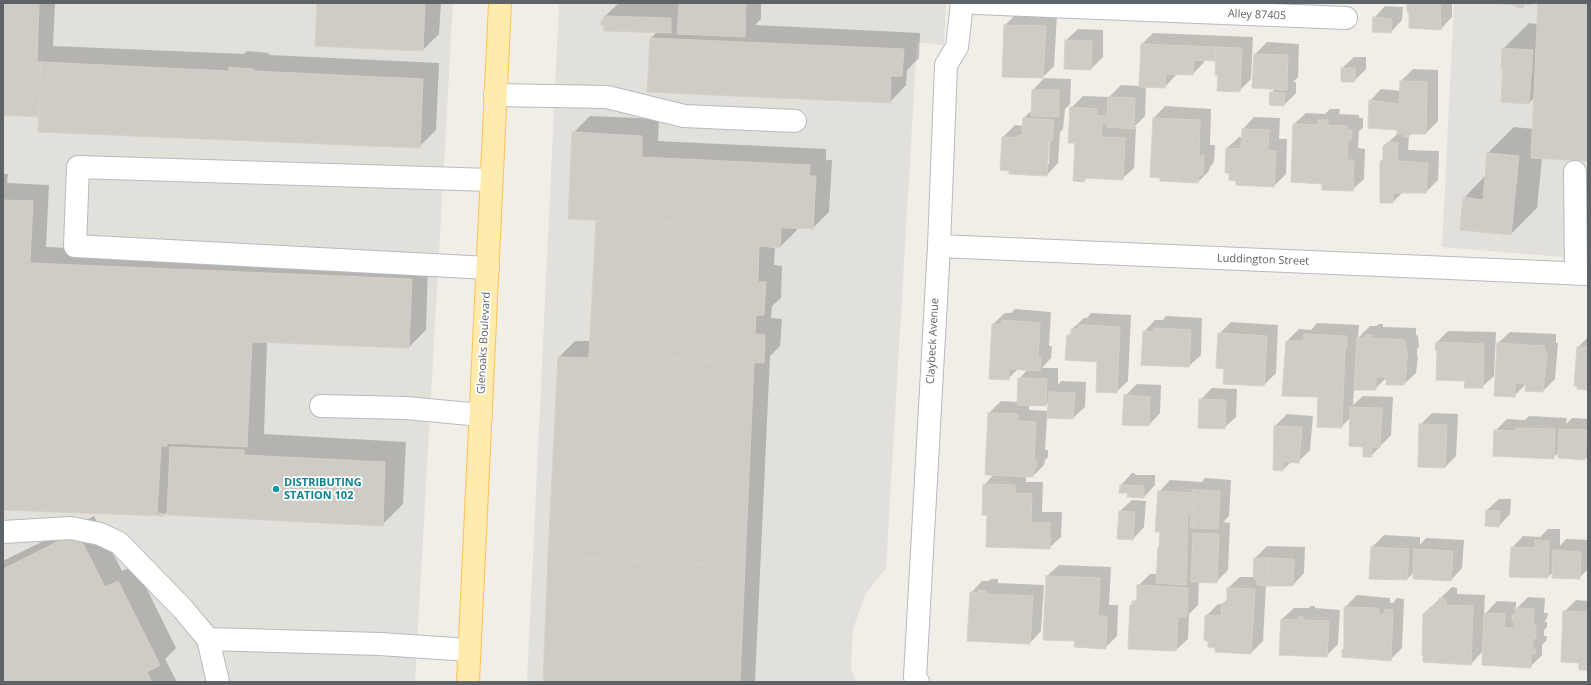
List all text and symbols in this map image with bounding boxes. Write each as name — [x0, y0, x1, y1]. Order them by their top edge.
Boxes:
street label: Alley 87405 — [1228, 7, 1286, 23]
street label: Luddington Street — [1217, 252, 1309, 268]
street label: Glenoaks Boulevard — [475, 291, 493, 395]
street label: Claybeck Avenue — [924, 297, 942, 385]
place label: DISTRIBUTING STATION 102 — [284, 476, 362, 502]
marker: DISTRIBUTING STATION 102 — [271, 484, 281, 494]

